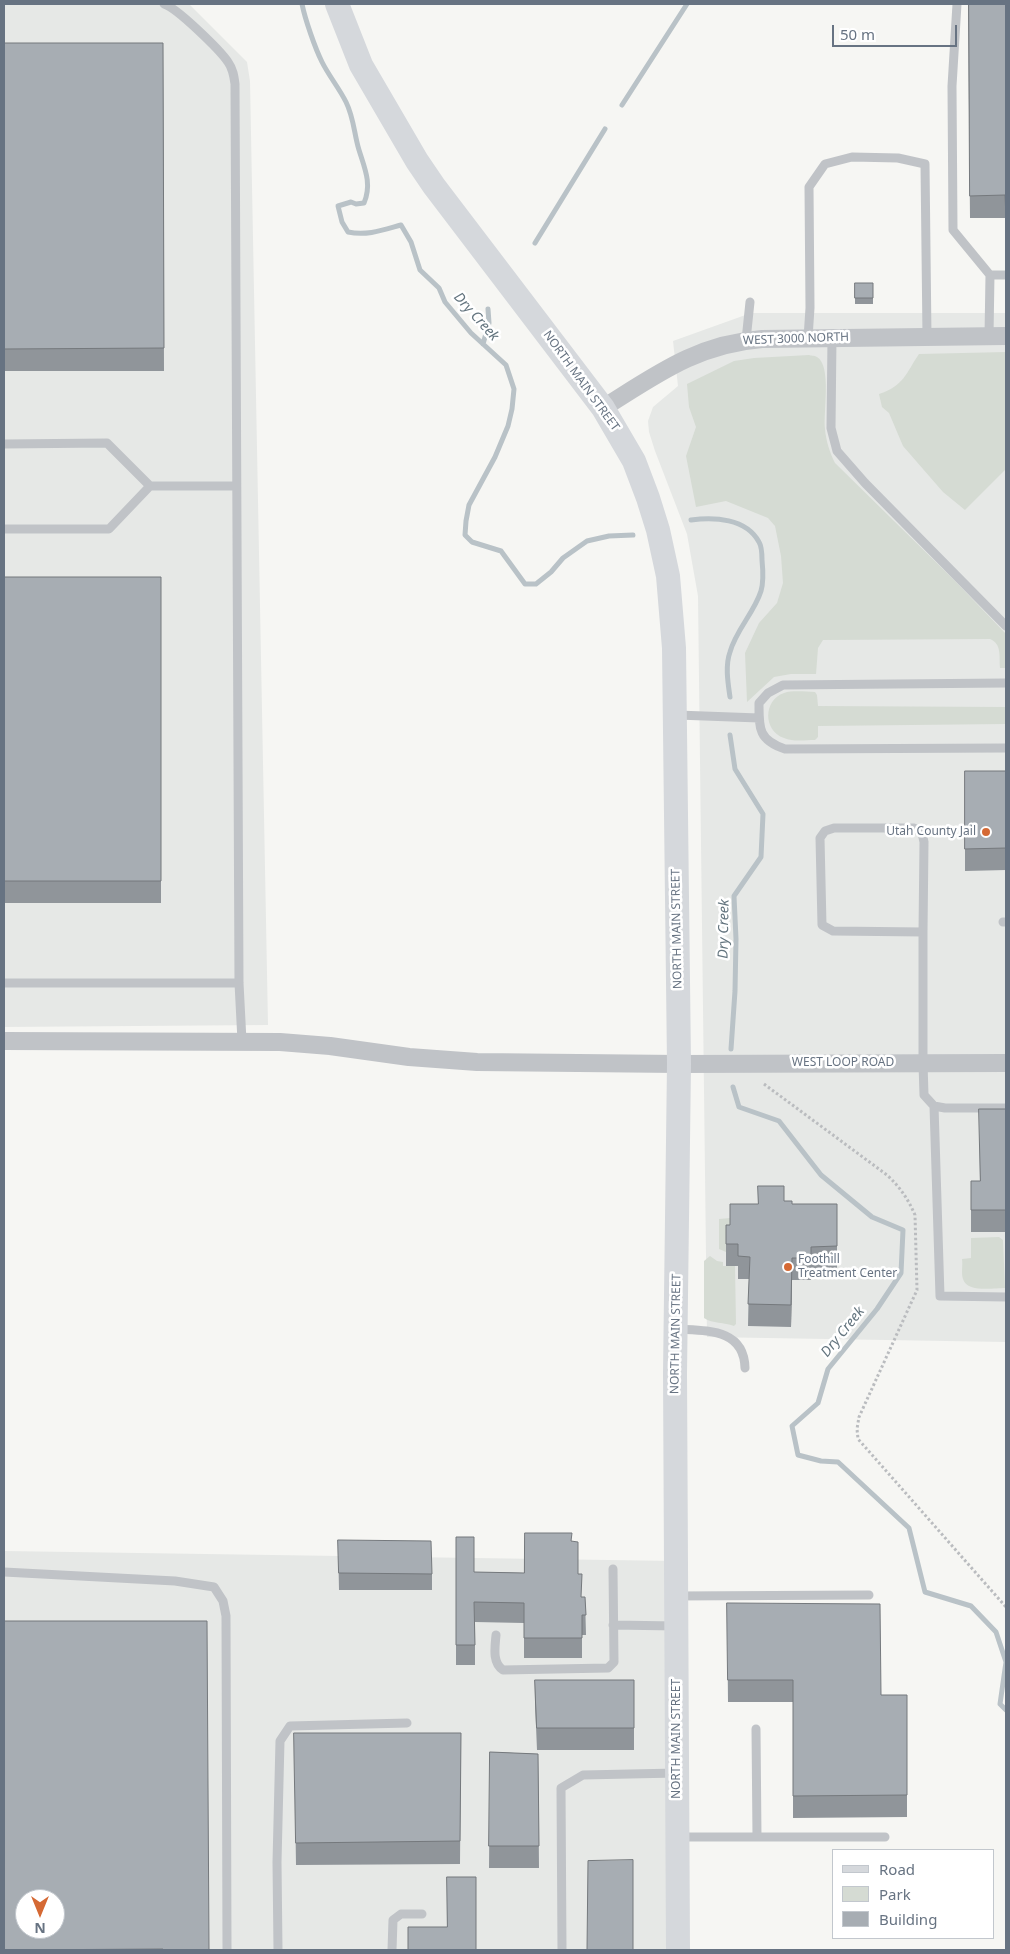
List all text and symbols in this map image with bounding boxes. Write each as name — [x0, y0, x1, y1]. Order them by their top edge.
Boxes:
scale bar — [835, 15, 960, 47]
text: 50 m — [840, 24, 875, 44]
water label: Dry Creek — [450, 289, 502, 345]
street label: NORTH MAIN STREET — [540, 328, 622, 434]
street label: WEST 3000 NORTH — [743, 330, 849, 348]
place label: Utah County Jail — [886, 825, 976, 839]
marker: Utah County Jail — [980, 826, 992, 838]
street label: NORTH MAIN STREET — [669, 869, 685, 989]
water label: Dry Creek — [715, 899, 733, 959]
street label: WEST LOOP ROAD — [792, 1056, 894, 1070]
place label: Foothill Treatment Center — [798, 1253, 897, 1281]
marker: Foothill Treatment Center — [782, 1261, 794, 1273]
street label: NORTH MAIN STREET — [668, 1274, 684, 1394]
water label: Dry Creek — [818, 1304, 868, 1360]
street label: NORTH MAIN STREET — [670, 1679, 684, 1799]
legend — [832, 1849, 995, 1939]
text: Road — [879, 1859, 915, 1879]
text: Park — [879, 1884, 911, 1904]
north arrow — [15, 1889, 65, 1939]
text: Building — [879, 1909, 937, 1929]
text: N — [34, 1919, 46, 1938]

